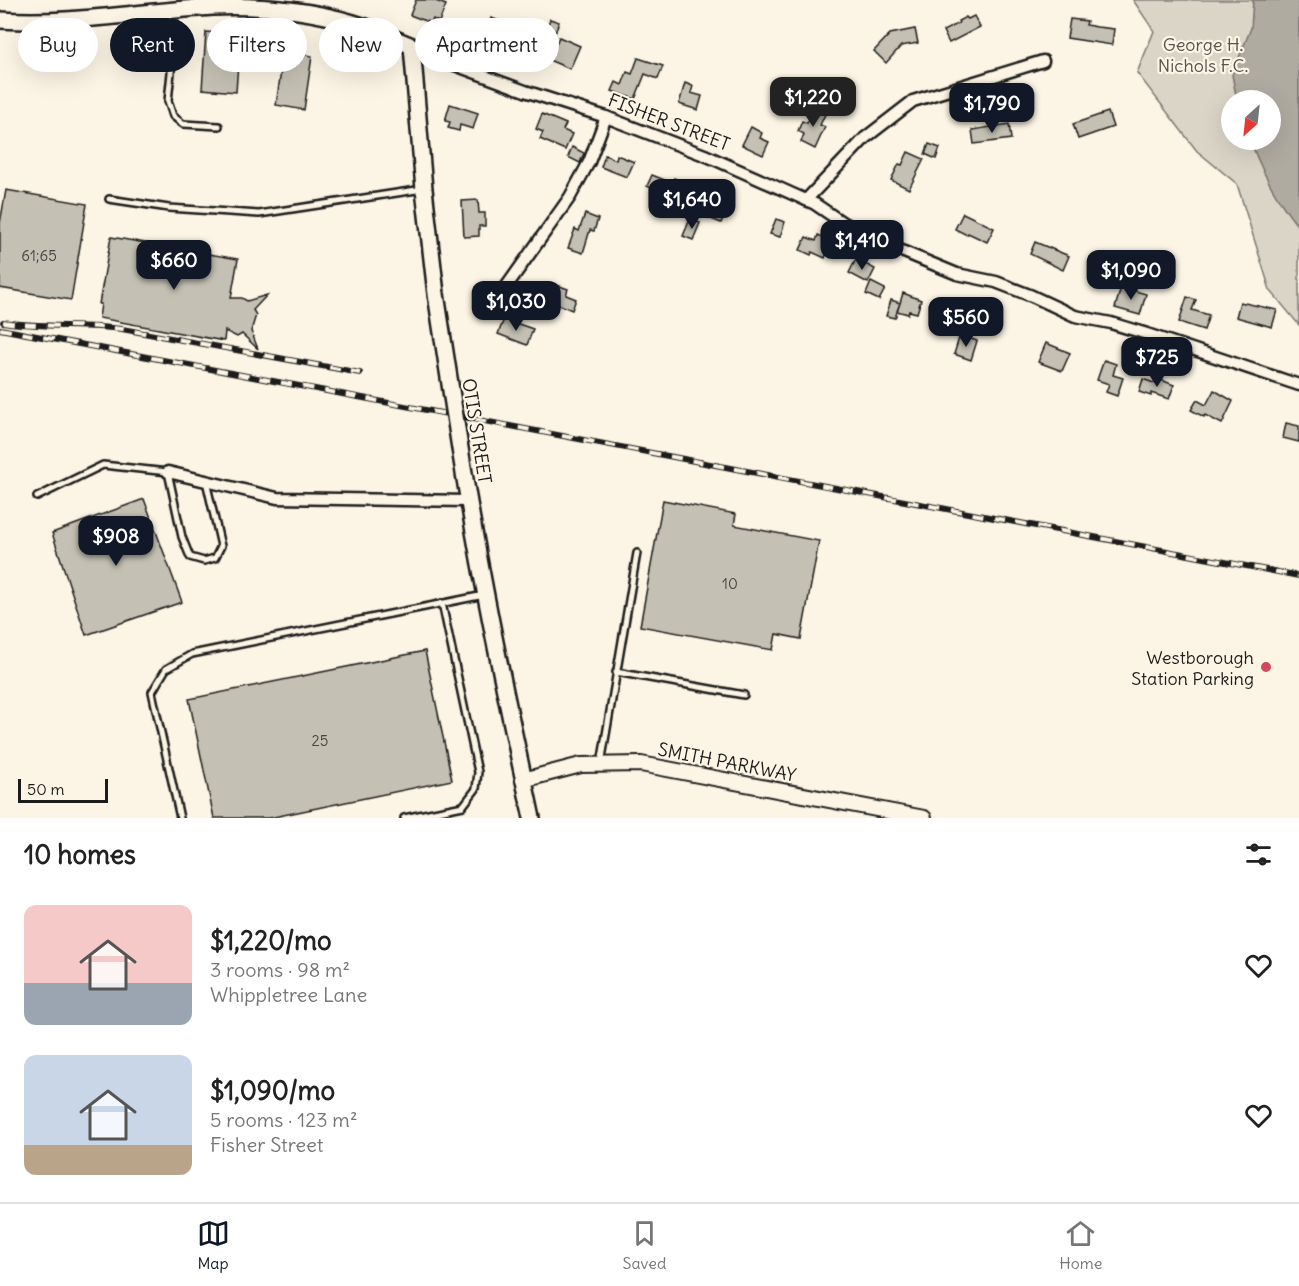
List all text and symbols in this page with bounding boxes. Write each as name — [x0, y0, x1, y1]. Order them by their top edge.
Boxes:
chip: Buy — [18, 18, 98, 72]
chip: Rent — [110, 18, 195, 72]
chip: Filters — [207, 18, 307, 72]
chip: New — [319, 18, 403, 72]
chip: Apartment — [415, 18, 559, 72]
park label: George H. Nichols F.C. — [1158, 33, 1248, 77]
pin: $1,220 — [764, 77, 862, 128]
pin: $1,790 — [943, 83, 1041, 134]
text: $1,220 — [784, 84, 842, 109]
street label: FISHER STREET — [605, 88, 733, 156]
text: $1,790 — [963, 90, 1021, 115]
north arrow — [1221, 90, 1281, 150]
map controls — [1221, 90, 1281, 150]
pin: $1,640 — [643, 179, 741, 230]
text: $1,640 — [662, 186, 722, 211]
pin: $1,410 — [813, 220, 911, 271]
text: $1,410 — [835, 227, 889, 252]
pin: $660 — [138, 240, 210, 291]
house number: 61;65 — [21, 246, 57, 265]
text: $660 — [150, 247, 198, 272]
pin: $1,090 — [1082, 250, 1180, 301]
text: $1,090 — [1101, 257, 1161, 282]
pin: $1,030 — [467, 281, 565, 332]
text: $1,030 — [486, 288, 546, 313]
pin: $560 — [930, 297, 1002, 348]
text: $560 — [942, 304, 990, 329]
pin: $725 — [1121, 337, 1193, 388]
text: $725 — [1135, 344, 1179, 369]
street label: OTIS STREET — [457, 377, 497, 485]
pin: $908 — [80, 516, 152, 567]
text: $908 — [92, 523, 140, 548]
house number: 10 — [722, 574, 738, 593]
place label: Westborough Station Parking — [1131, 646, 1254, 690]
marker: Westborough Station Parking — [1259, 660, 1273, 674]
house number: 25 — [312, 731, 328, 750]
street label: SMITH PARKWAY — [656, 737, 798, 787]
scale bar — [18, 776, 108, 804]
text: 50 m — [27, 779, 65, 799]
text: 10 homes — [24, 838, 136, 871]
icon: filters — [1242, 838, 1275, 871]
text: $1,220/mo — [210, 924, 332, 957]
icon: home — [72, 929, 144, 1001]
icon: heart — [1242, 949, 1275, 982]
text: 3 rooms · 98 m² — [210, 957, 350, 982]
text: Whippletree Lane — [210, 982, 367, 1007]
text: $1,090/mo — [210, 1074, 335, 1107]
icon: home — [72, 1079, 144, 1151]
icon: heart — [1242, 1099, 1275, 1132]
text: 5 rooms · 123 m² — [210, 1107, 357, 1132]
text: Fisher Street — [210, 1132, 324, 1157]
tab: Map — [197, 1217, 230, 1273]
tab: Saved — [623, 1217, 666, 1273]
tab: Home — [1059, 1217, 1102, 1273]

